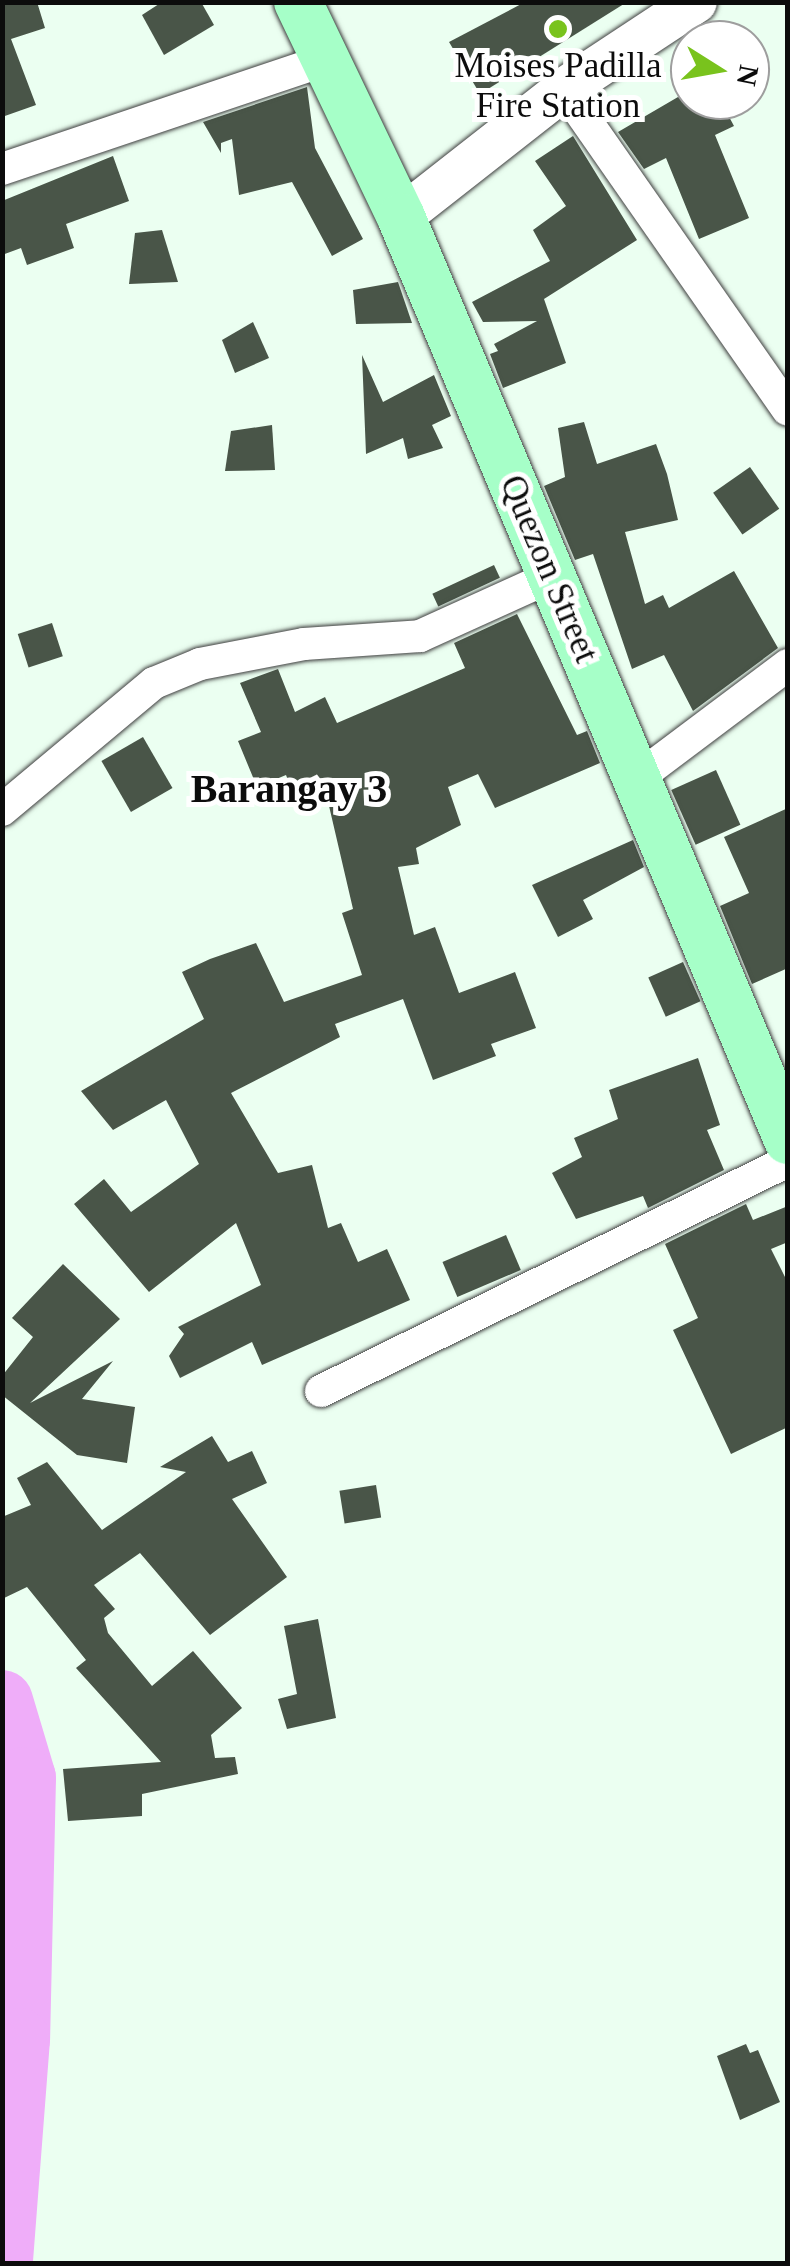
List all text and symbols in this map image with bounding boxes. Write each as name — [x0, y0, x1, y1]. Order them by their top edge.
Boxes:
marker: Moises Padilla Fire Station — [547, 18, 569, 40]
north arrow — [670, 20, 770, 120]
place label: Moises Padilla Fire Station — [454, 45, 662, 127]
text: N — [731, 63, 765, 88]
street label: Quezon Street — [491, 469, 607, 669]
district label: Barangay 3 — [191, 765, 387, 813]

